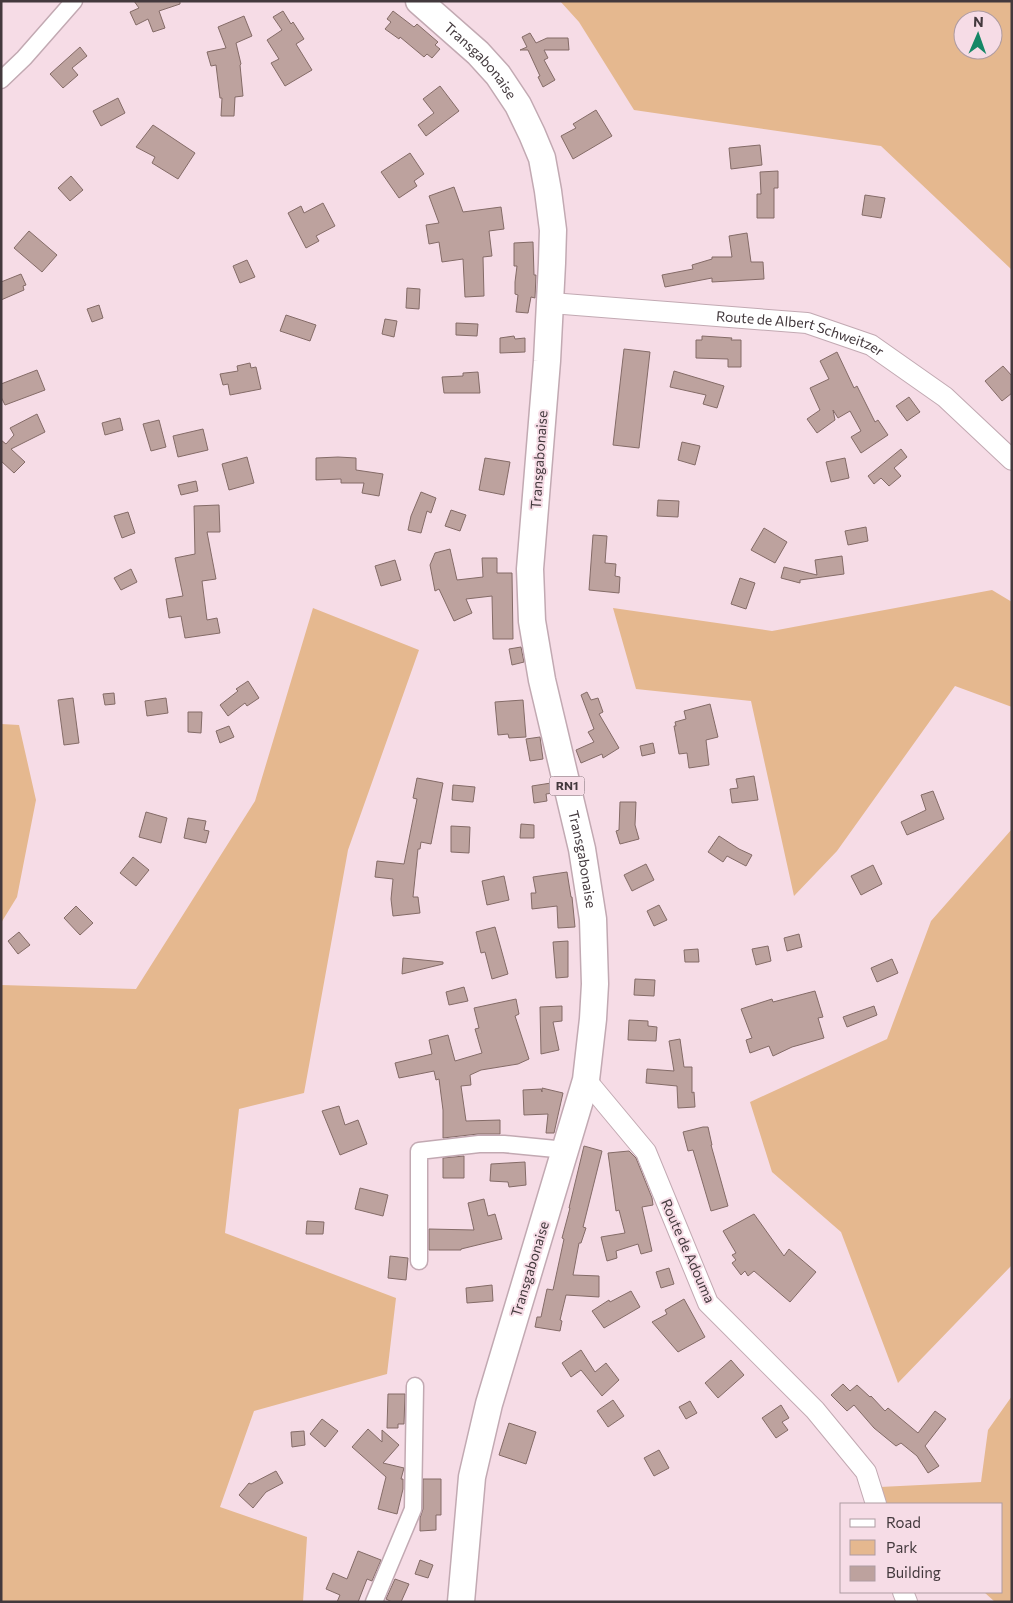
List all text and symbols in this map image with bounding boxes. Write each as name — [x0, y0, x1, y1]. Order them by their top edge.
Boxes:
north arrow — [953, 10, 1003, 60]
text: N — [973, 13, 984, 30]
street label: Transgabonaise — [441, 18, 521, 102]
street label: Route de Albert Schweitzer — [716, 307, 888, 360]
street label: Transgabonaise — [527, 410, 550, 510]
road number: RN1 — [550, 776, 584, 796]
street label: Transgabonaise — [565, 808, 600, 909]
street label: Route de Adouma — [658, 1196, 719, 1305]
street label: Transgabonaise — [507, 1219, 552, 1319]
legend — [840, 1503, 1003, 1593]
text: Road — [886, 1513, 921, 1531]
text: Park — [886, 1538, 917, 1556]
text: Building — [886, 1563, 941, 1581]

